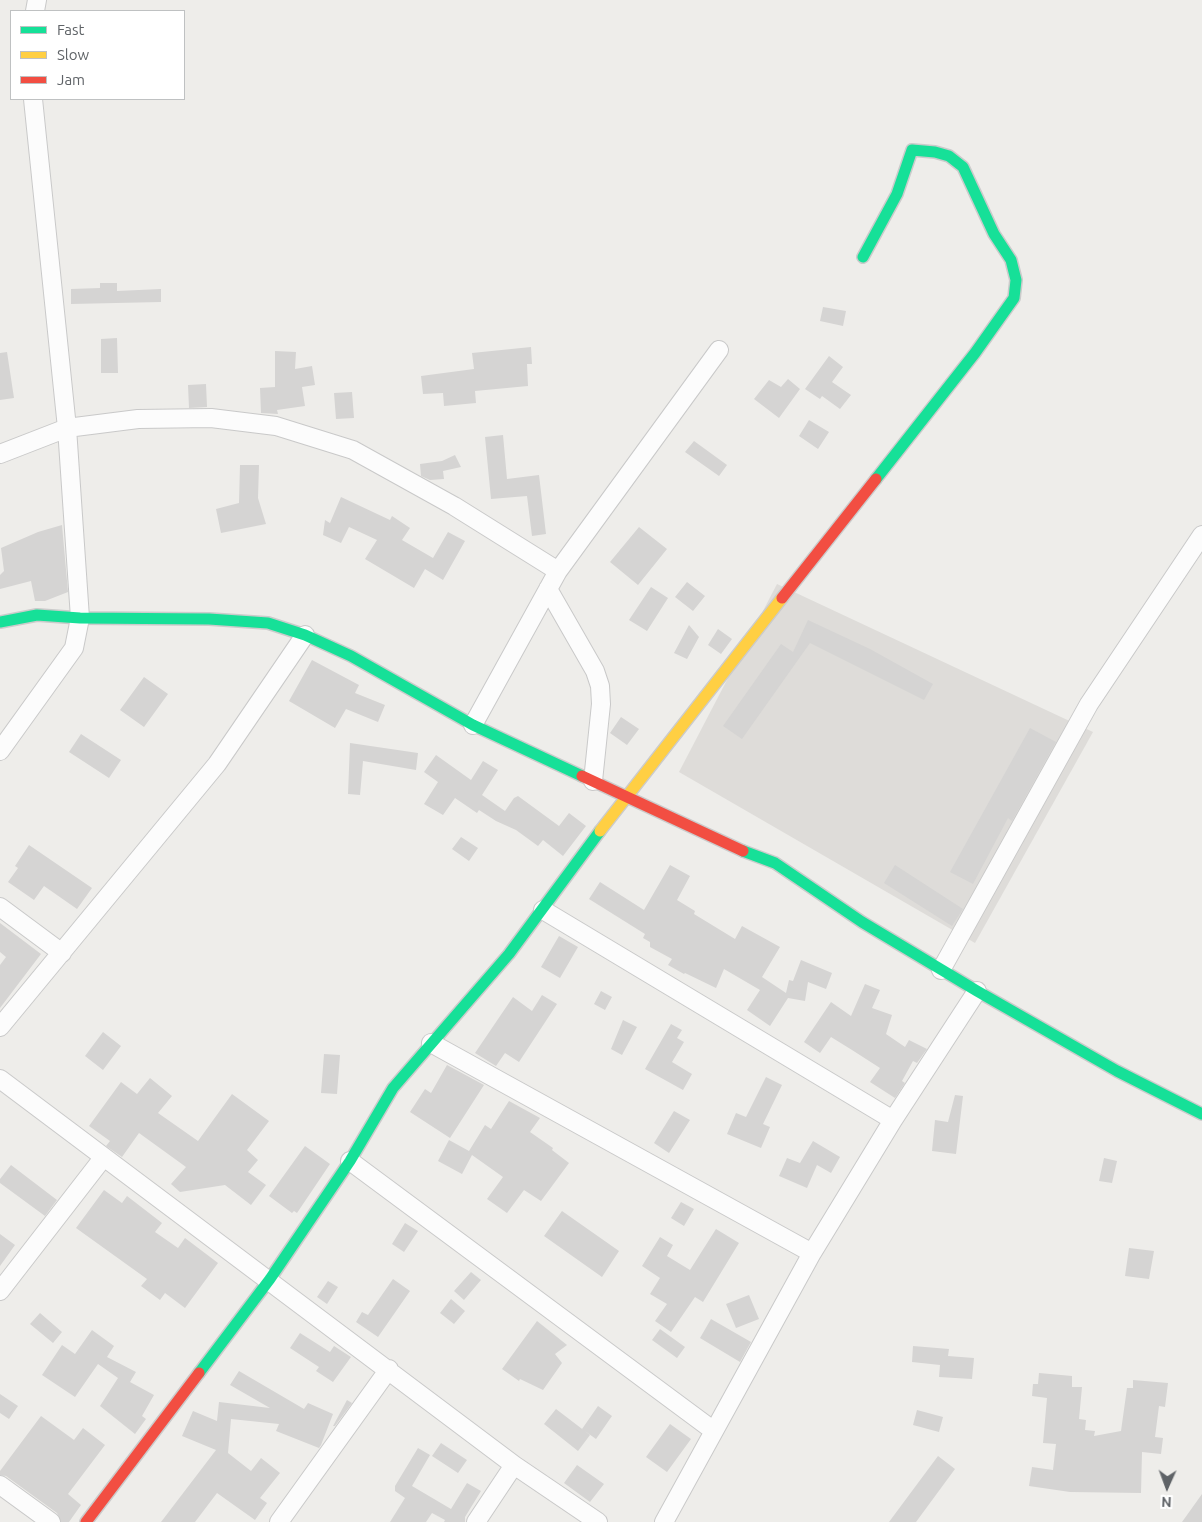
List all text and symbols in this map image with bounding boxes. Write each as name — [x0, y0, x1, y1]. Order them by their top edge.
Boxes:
legend — [10, 10, 185, 100]
text: Fast — [57, 21, 84, 38]
text: Slow — [57, 46, 89, 63]
text: Jam — [57, 71, 85, 88]
north arrow — [1142, 1462, 1192, 1512]
text: N — [1161, 1494, 1172, 1510]

